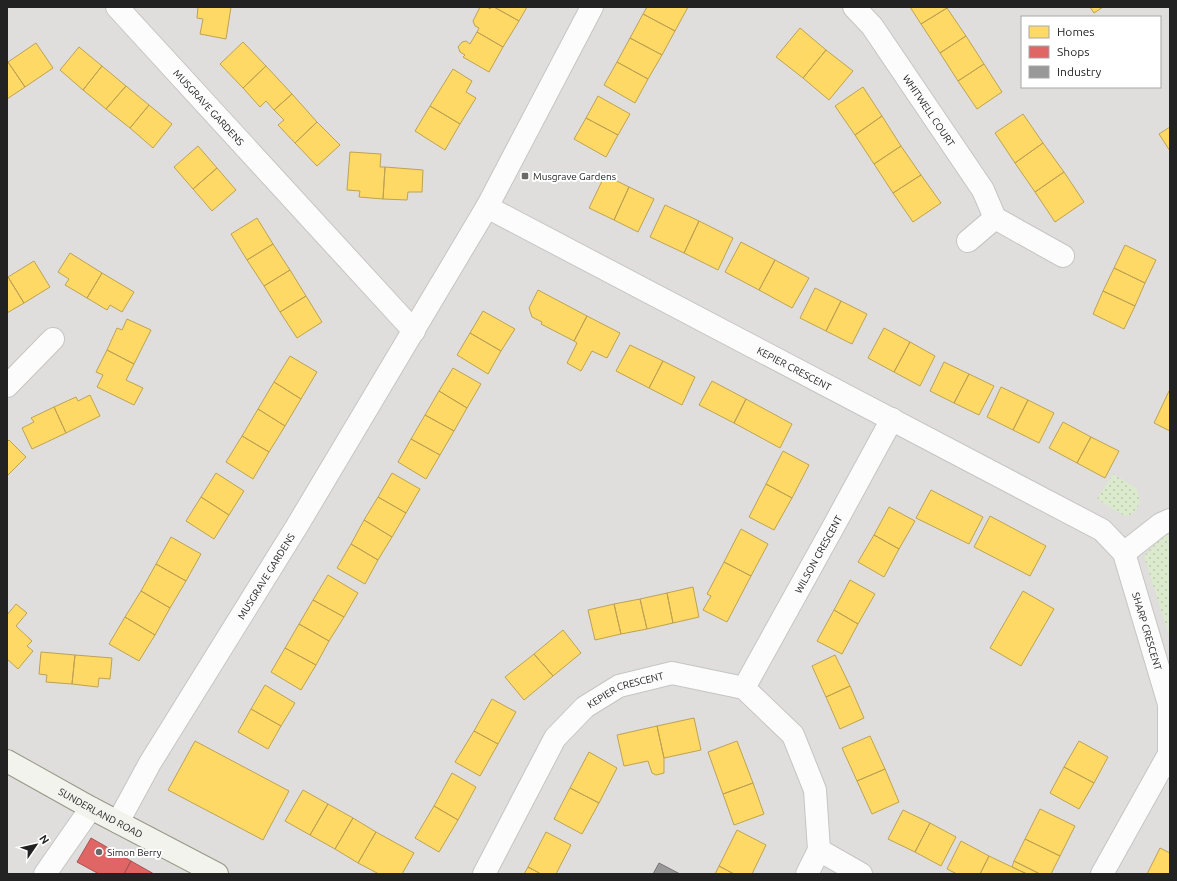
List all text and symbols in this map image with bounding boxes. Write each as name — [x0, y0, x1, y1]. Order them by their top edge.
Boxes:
legend — [1021, 16, 1161, 88]
text: Homes — [1057, 25, 1095, 38]
text: Shops — [1057, 45, 1089, 58]
text: Industry — [1057, 65, 1102, 78]
street label: MUSGRAVE GARDENS — [171, 67, 246, 147]
street label: WHITWELL COURT — [901, 72, 958, 149]
marker: Musgrave Gardens — [520, 171, 530, 181]
place label: Musgrave Gardens — [533, 171, 616, 182]
street label: KEPIER CRESCENT — [755, 344, 834, 393]
street label: WILSON CRESCENT — [792, 513, 844, 595]
street label: MUSGRAVE GARDENS — [235, 531, 297, 621]
street label: SHARP CRESCENT — [1130, 591, 1164, 672]
street label: KEPIER CRESCENT — [585, 670, 665, 710]
street label: SUNDERLAND ROAD — [57, 785, 145, 840]
north arrow — [16, 825, 56, 865]
text: N — [37, 833, 52, 846]
marker: Simon Berry — [94, 847, 104, 857]
place label: Simon Berry — [107, 847, 162, 858]

